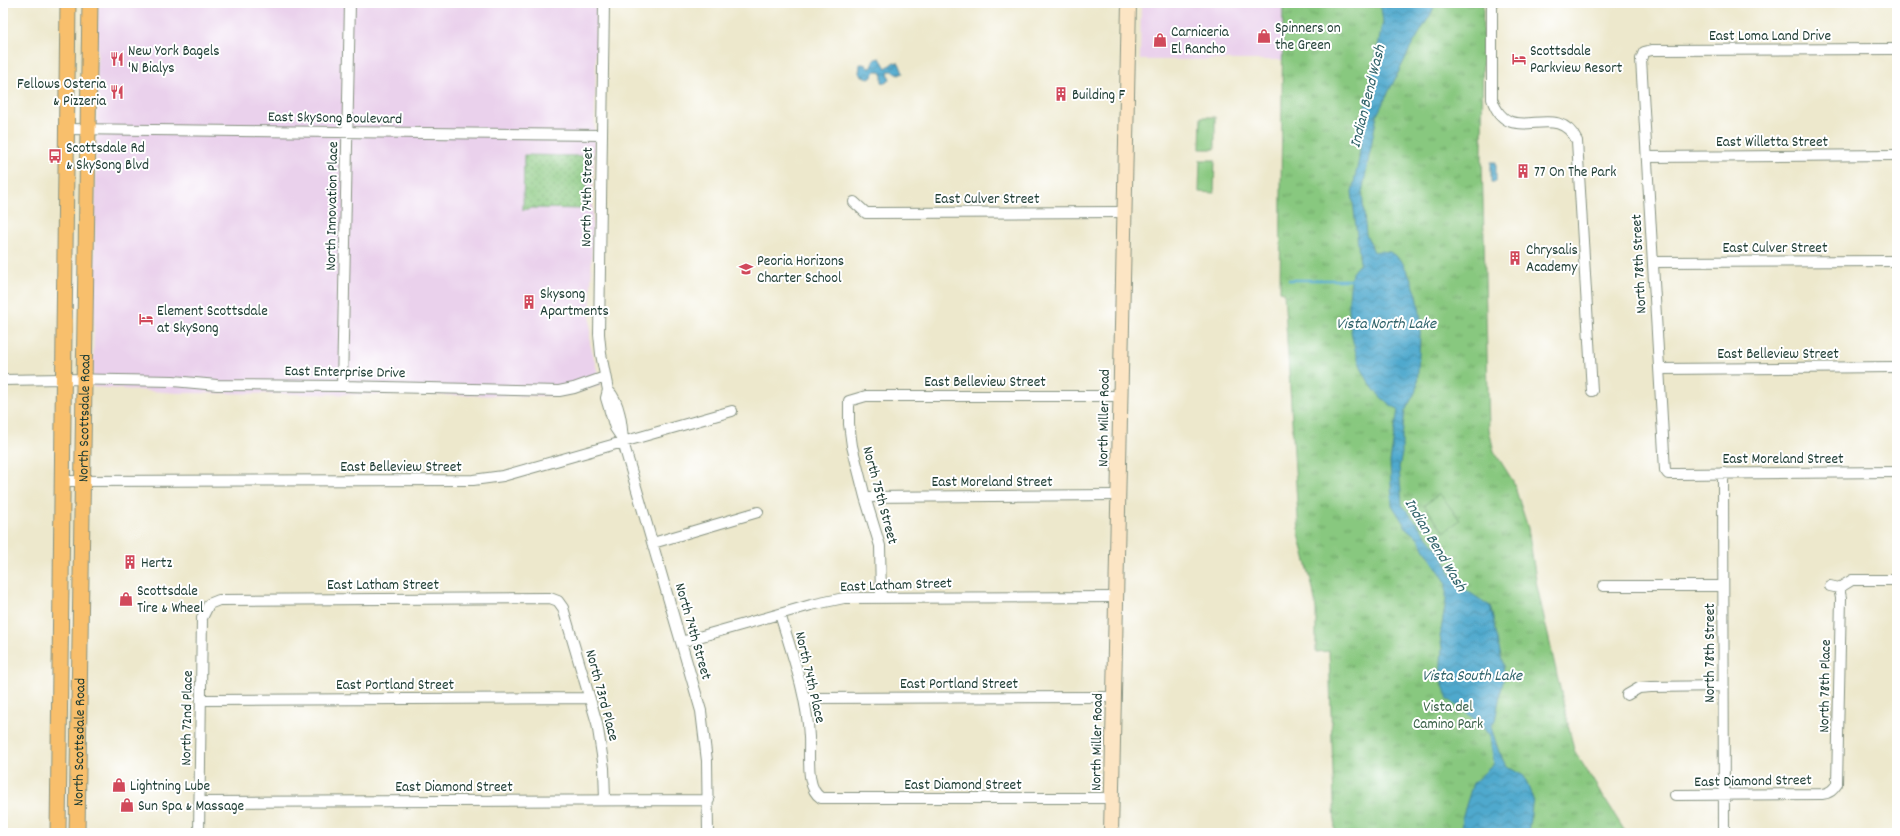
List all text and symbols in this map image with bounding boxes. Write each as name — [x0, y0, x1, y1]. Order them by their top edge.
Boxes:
place label: Spinners on the Green — [1275, 18, 1341, 57]
place label: Carniceria El Rancho — [1171, 22, 1230, 61]
street label: East Loma Land Drive — [1709, 26, 1831, 48]
shop icon: Spinners on the Green — [1256, 28, 1272, 44]
shop icon: Carniceria El Rancho — [1152, 32, 1168, 48]
place label: New York Bagels 'N Bialys — [128, 41, 220, 80]
place label: Scottsdale Parkview Resort — [1530, 41, 1623, 80]
water label: Indian Bend Wash — [1345, 42, 1392, 150]
restaurant icon: New York Bagels 'N Bialys — [109, 51, 125, 67]
hotel icon: Scottsdale Parkview Resort — [1511, 51, 1527, 67]
place label: Fellows Osteria & Pizzeria — [17, 74, 107, 113]
restaurant icon: Fellows Osteria & Pizzeria — [109, 84, 125, 100]
place label: Building F — [1072, 85, 1126, 107]
building icon: Building F — [1053, 86, 1069, 102]
street label: East SkySong Boulevard — [268, 107, 402, 131]
street label: East Willetta Street — [1716, 132, 1829, 154]
place label: Scottsdale Rd & SkySong Blvd — [66, 138, 149, 177]
street label: North Innovation Place — [321, 141, 345, 271]
street label: North 74th Street — [576, 147, 600, 247]
bus stop icon: Scottsdale Rd & SkySong Blvd — [47, 148, 63, 164]
place label: 77 On The Park — [1534, 162, 1616, 184]
building icon: 77 On The Park — [1515, 163, 1531, 179]
street label: East Culver Street — [935, 189, 1040, 211]
street label: North 78th Street — [1626, 213, 1654, 314]
street label: East Culver Street — [1723, 238, 1828, 260]
place label: Chrysalis Academy — [1526, 240, 1578, 279]
building icon: Chrysalis Academy — [1507, 250, 1523, 266]
place label: Peoria Horizons Charter School — [757, 251, 844, 290]
school or university icon: Peoria Horizons Charter School — [738, 261, 754, 277]
place label: Skysong Apartments — [540, 284, 609, 323]
building icon: Skysong Apartments — [521, 294, 537, 310]
place label: Element Scottsdale at SkySong — [157, 301, 268, 340]
hotel icon: Element Scottsdale at SkySong — [138, 311, 154, 327]
water label: Vista North Lake — [1336, 313, 1437, 336]
street label: East Belleview Street — [1717, 344, 1839, 366]
street label: North Scottsdale Road — [73, 354, 98, 482]
street label: East Enterprise Drive — [284, 361, 406, 385]
street label: North Miller Road — [1093, 369, 1117, 467]
street label: East Belleview Street — [924, 372, 1046, 394]
street label: North 75th Street — [855, 444, 903, 547]
street label: East Moreland Street — [1722, 449, 1844, 471]
street label: East Belleview Street — [340, 457, 462, 479]
street label: East Moreland Street — [931, 472, 1053, 494]
water label: Indian Bend Wash — [1398, 494, 1472, 597]
place label: Hertz — [141, 553, 172, 575]
building icon: Hertz — [122, 554, 138, 570]
street label: East Latham Street — [840, 573, 953, 599]
street label: East Latham Street — [327, 575, 439, 597]
place label: Scottsdale Tire & Wheel — [137, 581, 204, 620]
street label: North 74th Street — [668, 581, 717, 683]
shop icon: Scottsdale Tire & Wheel — [118, 591, 134, 607]
street label: North 78th Street — [1700, 603, 1722, 703]
street label: North 74th Place — [788, 629, 830, 726]
street label: North 78th Place — [1814, 639, 1838, 733]
street label: North 73rd Place — [578, 647, 624, 744]
water label: Vista South Lake — [1422, 665, 1523, 688]
street label: North 72nd Place — [176, 670, 200, 766]
street label: East Portland Street — [900, 674, 1019, 696]
street label: East Portland Street — [336, 675, 455, 697]
street label: North Scottsdale Road — [68, 678, 92, 806]
street label: North Miller Road — [1086, 693, 1110, 791]
park label: Vista del Camino Park — [1413, 697, 1483, 736]
street label: East Diamond Street — [1694, 770, 1812, 794]
street label: East Diamond Street — [904, 775, 1022, 797]
place label: Lightning Lube — [130, 776, 211, 798]
shop icon: Lightning Lube — [111, 777, 127, 793]
street label: East Diamond Street — [395, 777, 513, 799]
place label: Sun Spa & Massage — [138, 796, 245, 818]
shop icon: Sun Spa & Massage — [119, 797, 135, 813]

